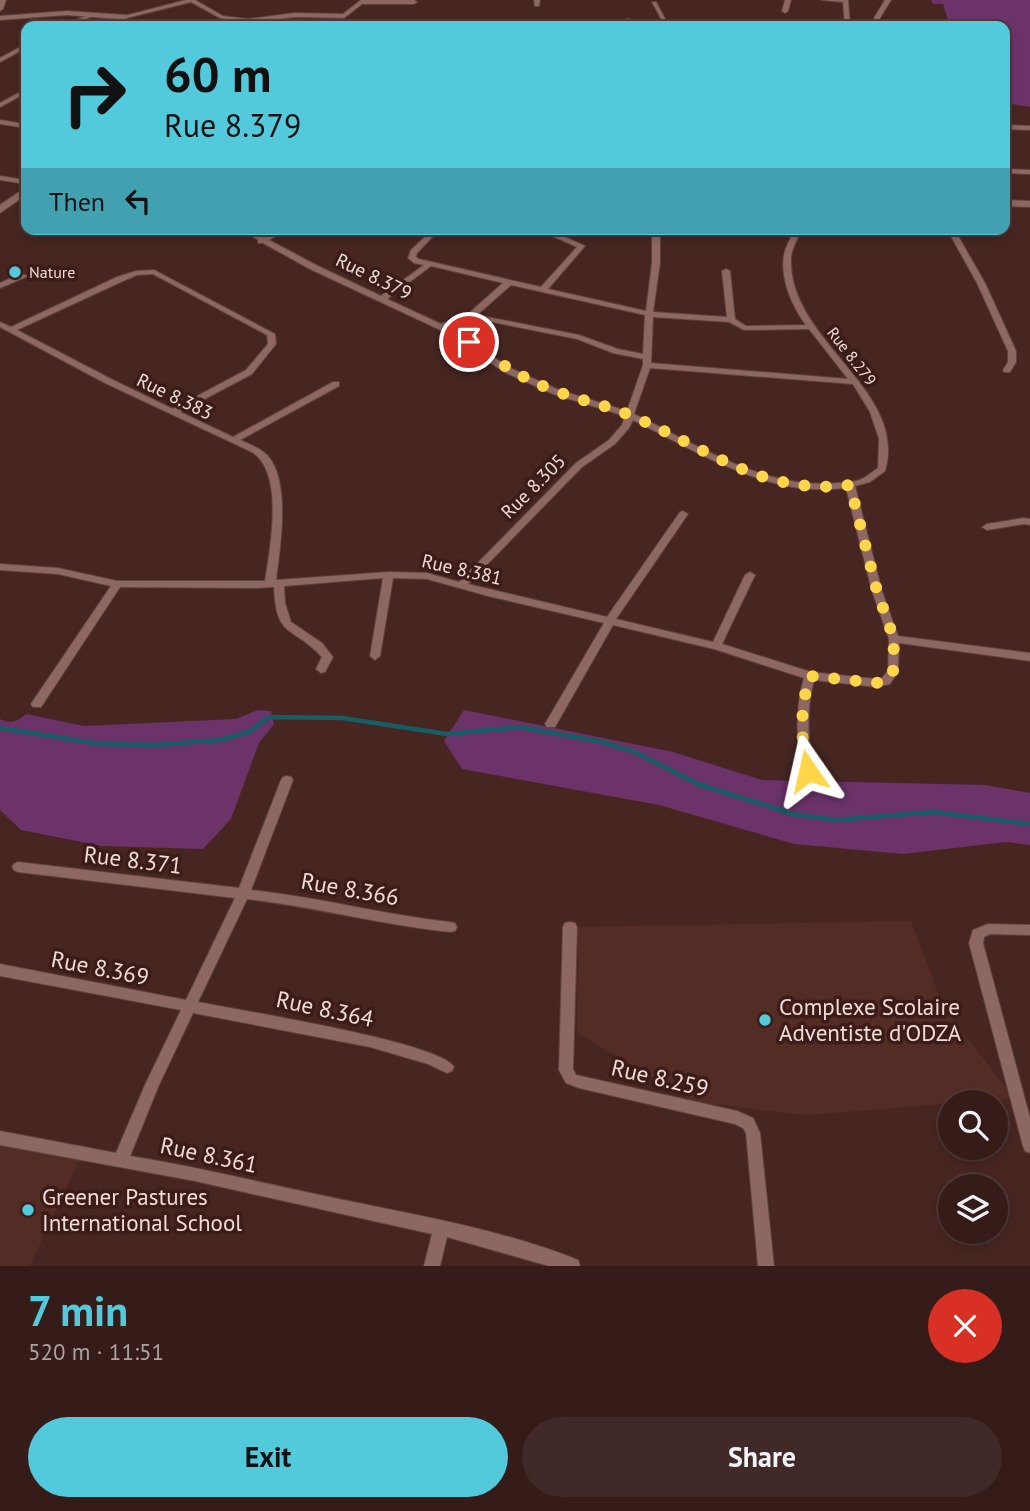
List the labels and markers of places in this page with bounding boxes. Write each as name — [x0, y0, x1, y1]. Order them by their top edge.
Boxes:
place label: Nature — [29, 262, 75, 282]
marker: Nature — [7, 264, 23, 280]
pin — [439, 312, 499, 372]
place label: Complexe Scolaire Adventiste d'ODZA — [779, 992, 962, 1047]
marker: Complexe Scolaire Adventiste d'ODZA — [757, 1012, 773, 1028]
place label: Greener Pastures International School — [42, 1182, 242, 1237]
marker: Greener Pastures International School — [20, 1202, 36, 1218]

